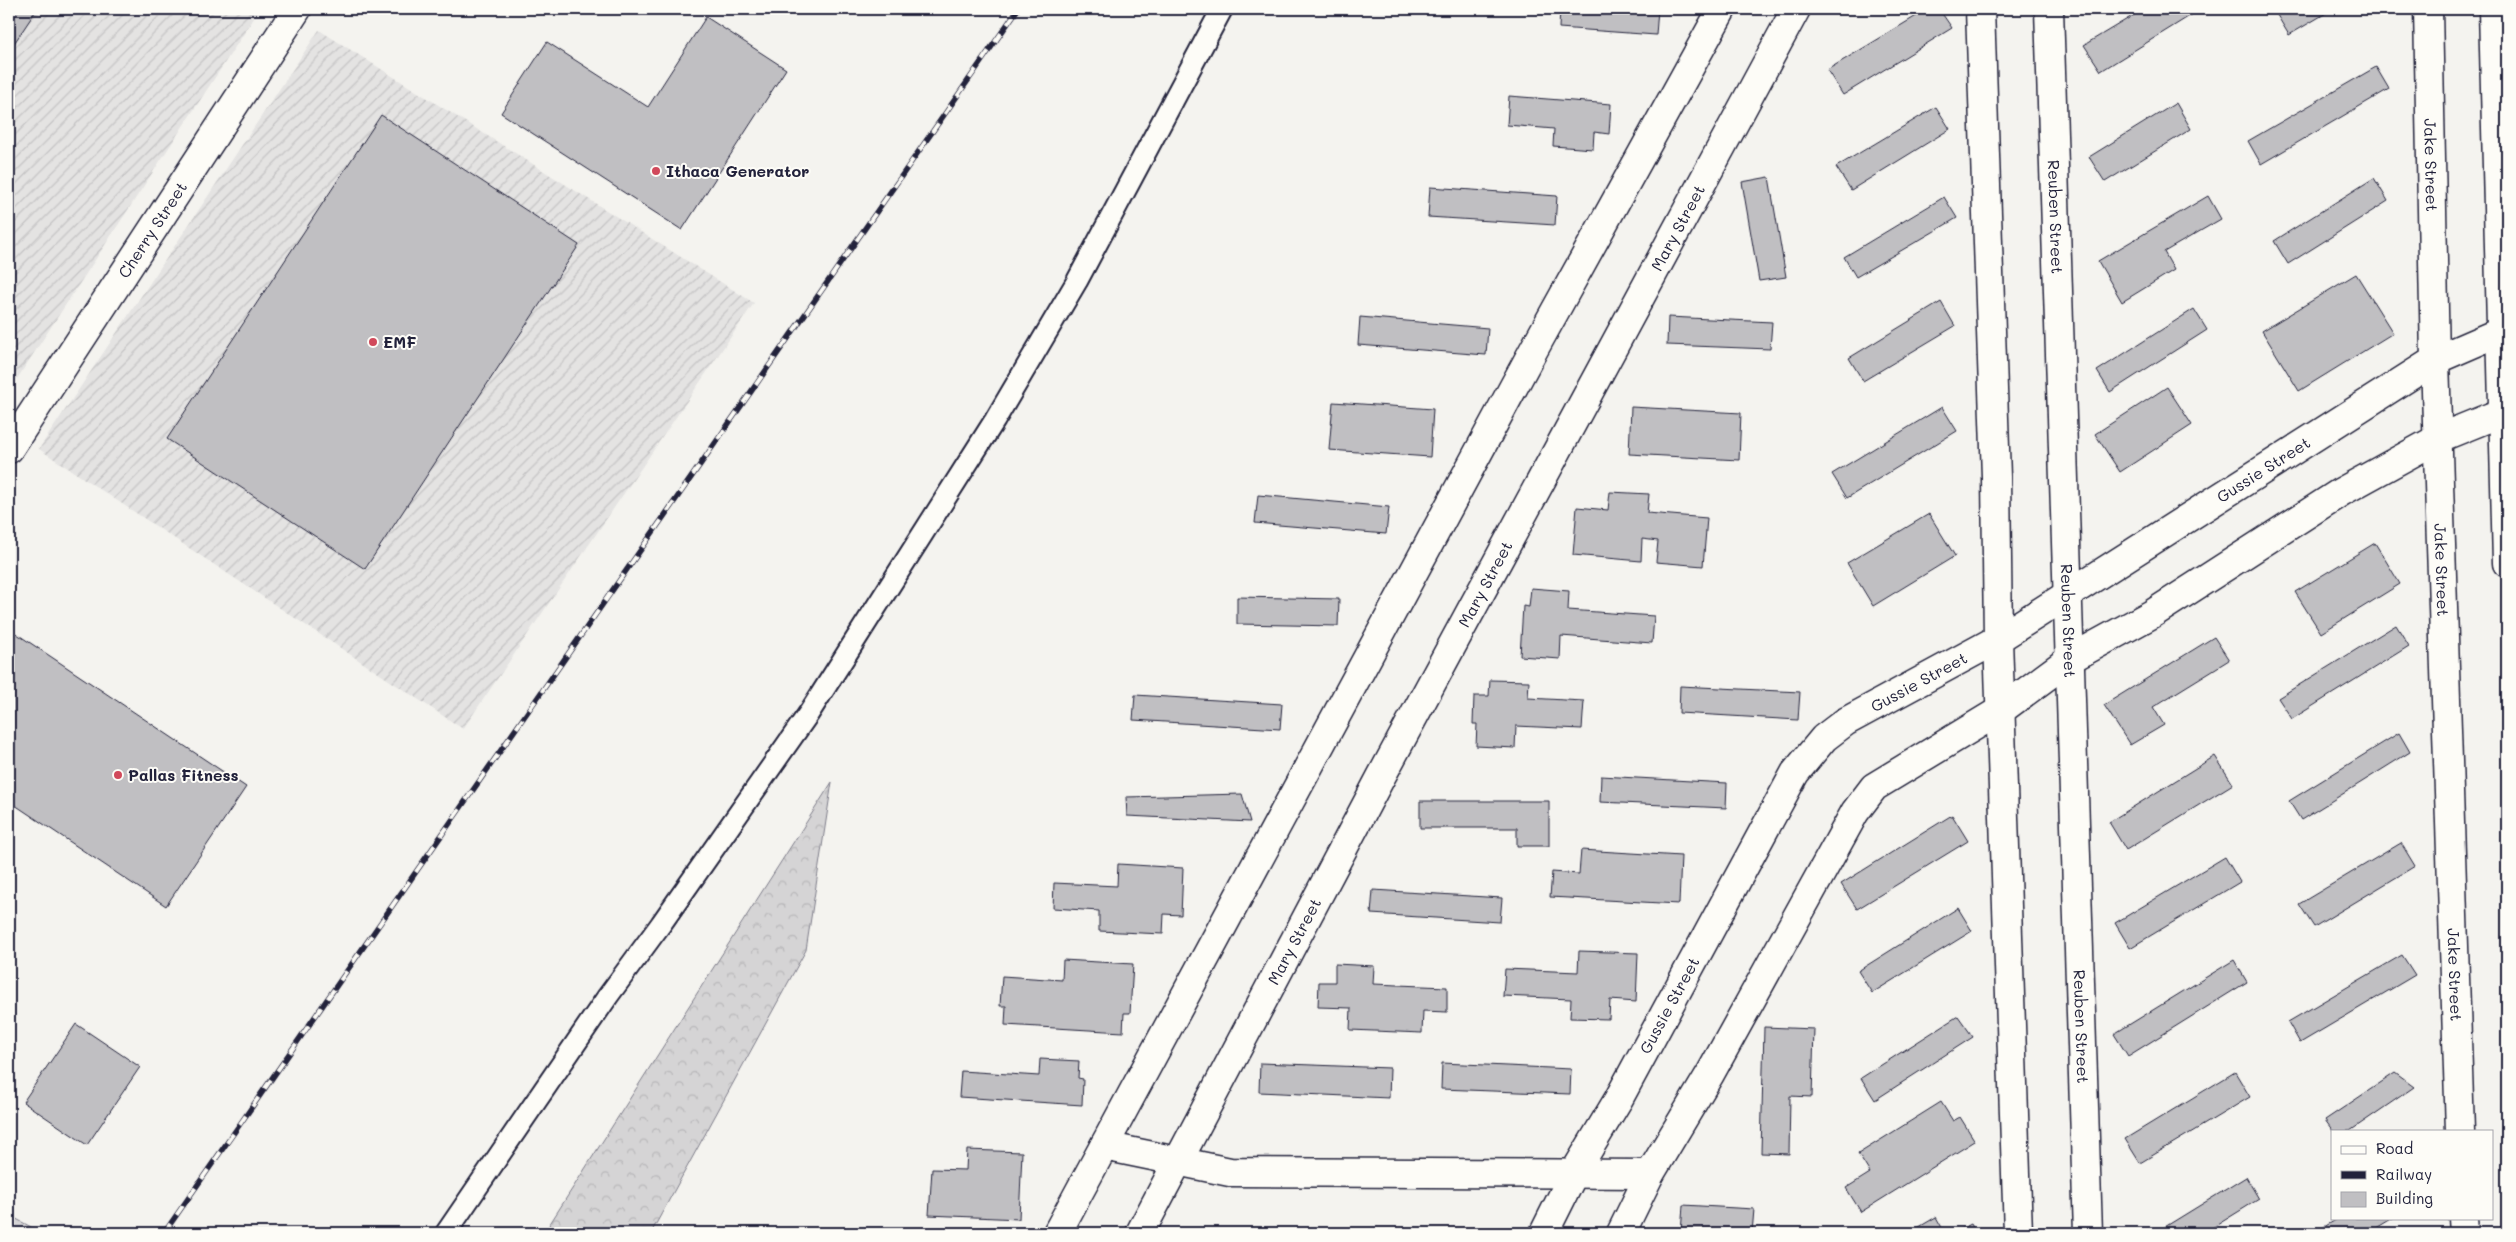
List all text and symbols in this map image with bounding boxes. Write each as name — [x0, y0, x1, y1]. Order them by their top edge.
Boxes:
street label: Jake Street — [2420, 118, 2443, 212]
place label: Ithaca Generator — [666, 160, 809, 181]
street label: Reuben Street — [2044, 160, 2068, 274]
marker: Ithaca Generator — [650, 165, 662, 177]
street label: Cherry Street — [113, 177, 191, 282]
street label: Mary Street — [1645, 181, 1709, 274]
place label: EMF — [383, 331, 416, 352]
marker: EMF — [367, 336, 379, 348]
street label: Gussie Street — [2212, 431, 2314, 507]
street label: Jake Street — [2430, 523, 2454, 617]
street label: Mary Street — [1453, 537, 1517, 631]
street label: Reuben Street — [2057, 563, 2081, 678]
street label: Gussie Street — [1867, 647, 1971, 716]
place label: Pallas Fitness — [128, 764, 239, 785]
marker: Pallas Fitness — [112, 769, 124, 781]
street label: Mary Street — [1262, 894, 1325, 988]
street label: Jake Street — [2443, 928, 2467, 1022]
street label: Gussie Street — [1634, 953, 1704, 1057]
street label: Reuben Street — [2070, 969, 2094, 1084]
legend — [2331, 1130, 2494, 1220]
text: Road — [2376, 1138, 2413, 1158]
text: Railway — [2376, 1164, 2432, 1184]
text: Building — [2376, 1188, 2433, 1208]

